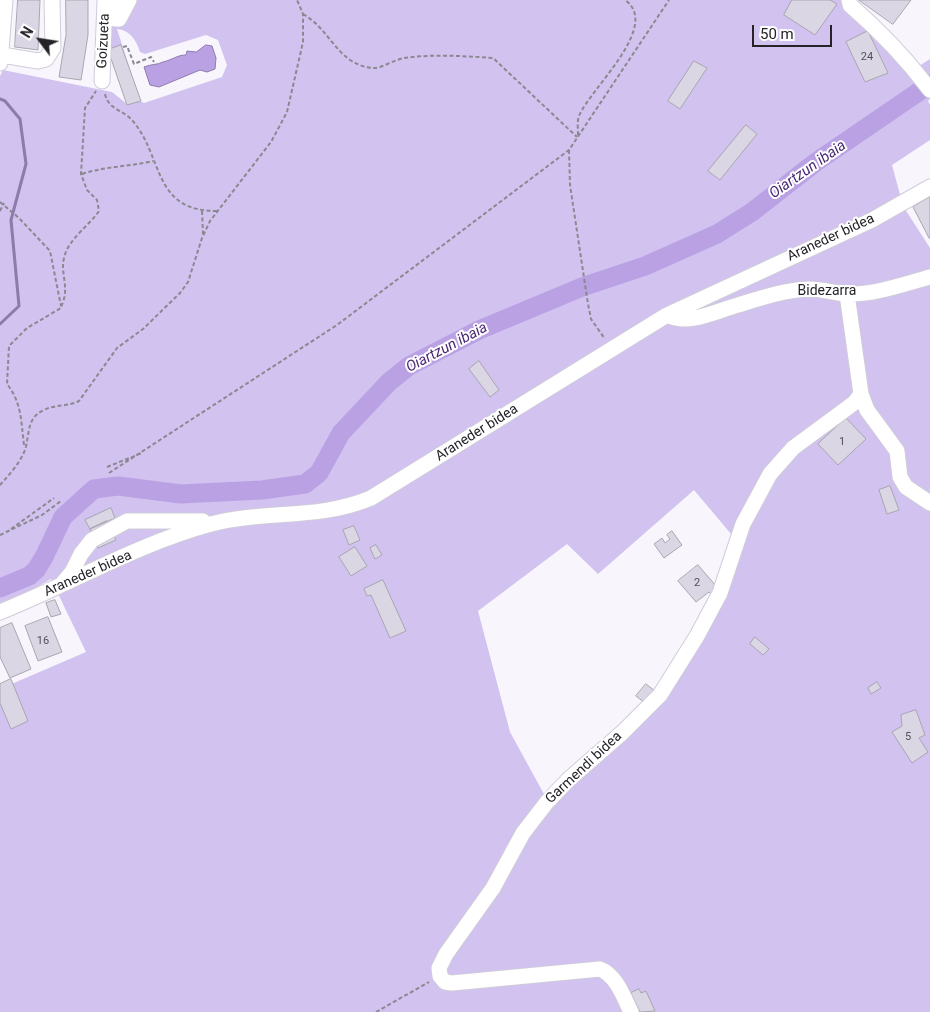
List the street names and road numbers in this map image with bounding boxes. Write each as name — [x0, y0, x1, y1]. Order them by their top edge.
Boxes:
street label: Goizueta — [94, 13, 114, 69]
street label: Araneder bidea — [785, 211, 877, 265]
street label: Bidezarra — [798, 283, 856, 299]
street label: Araneder bidea — [433, 401, 521, 465]
street label: Araneder bidea — [42, 547, 134, 601]
street label: Garmendi bidea — [542, 728, 626, 808]

